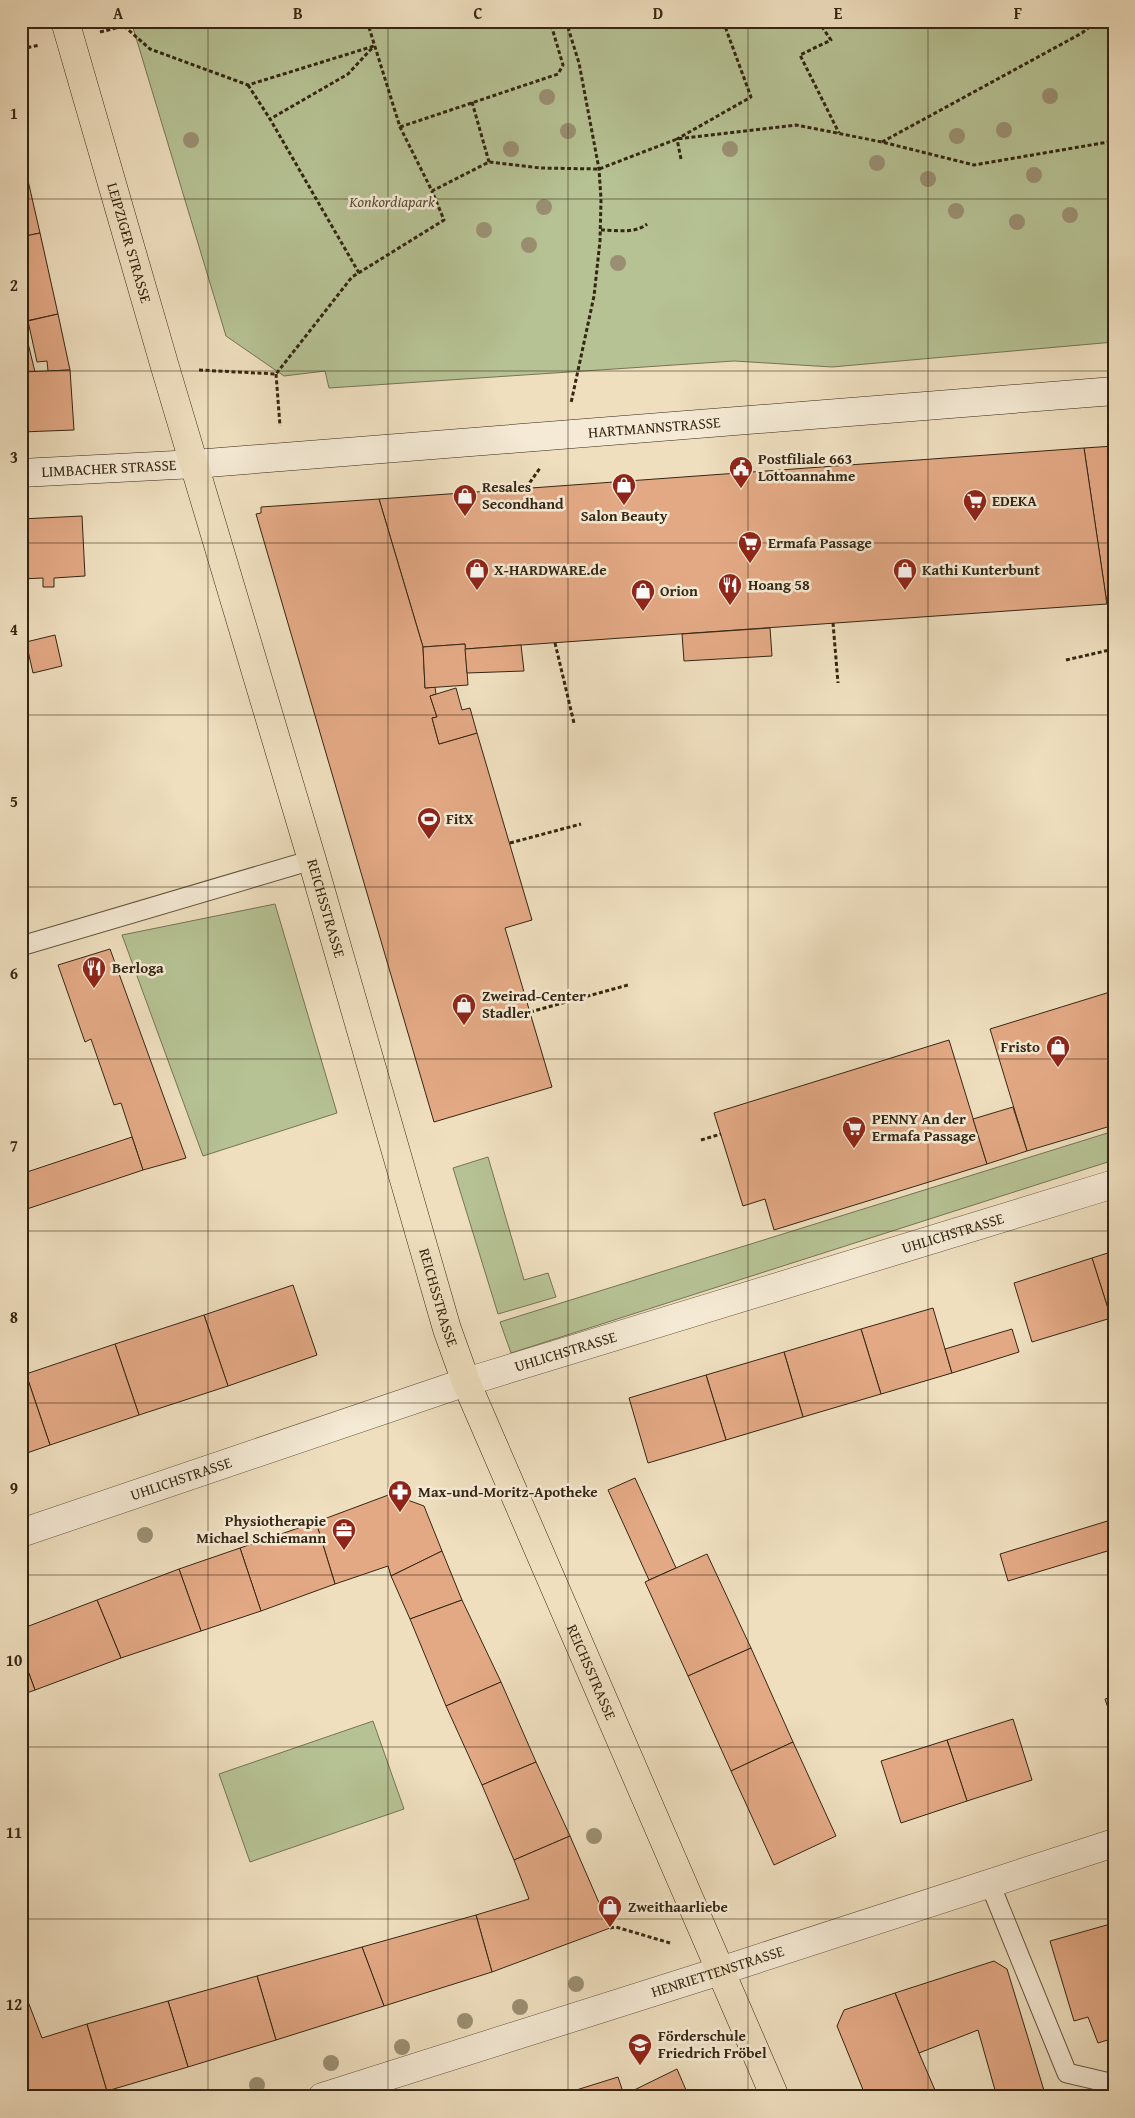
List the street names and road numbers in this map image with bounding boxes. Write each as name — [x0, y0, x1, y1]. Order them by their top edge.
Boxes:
street label: LEIPZIGER STRASSE — [102, 180, 157, 306]
street label: HARTMANNSTRASSE — [587, 411, 722, 443]
street label: LIMBACHER STRASSE — [41, 454, 177, 482]
street label: REICHSSTRASSE — [302, 856, 351, 961]
street label: UHLICHSTRASSE — [899, 1207, 1007, 1258]
street label: REICHSSTRASSE — [414, 1246, 464, 1350]
street label: UHLICHSTRASSE — [512, 1326, 619, 1377]
street label: UHLICHSTRASSE — [127, 1451, 235, 1505]
street label: REICHSSTRASSE — [562, 1621, 622, 1723]
street label: HENRIETTENSTRASSE — [648, 1940, 787, 2002]

